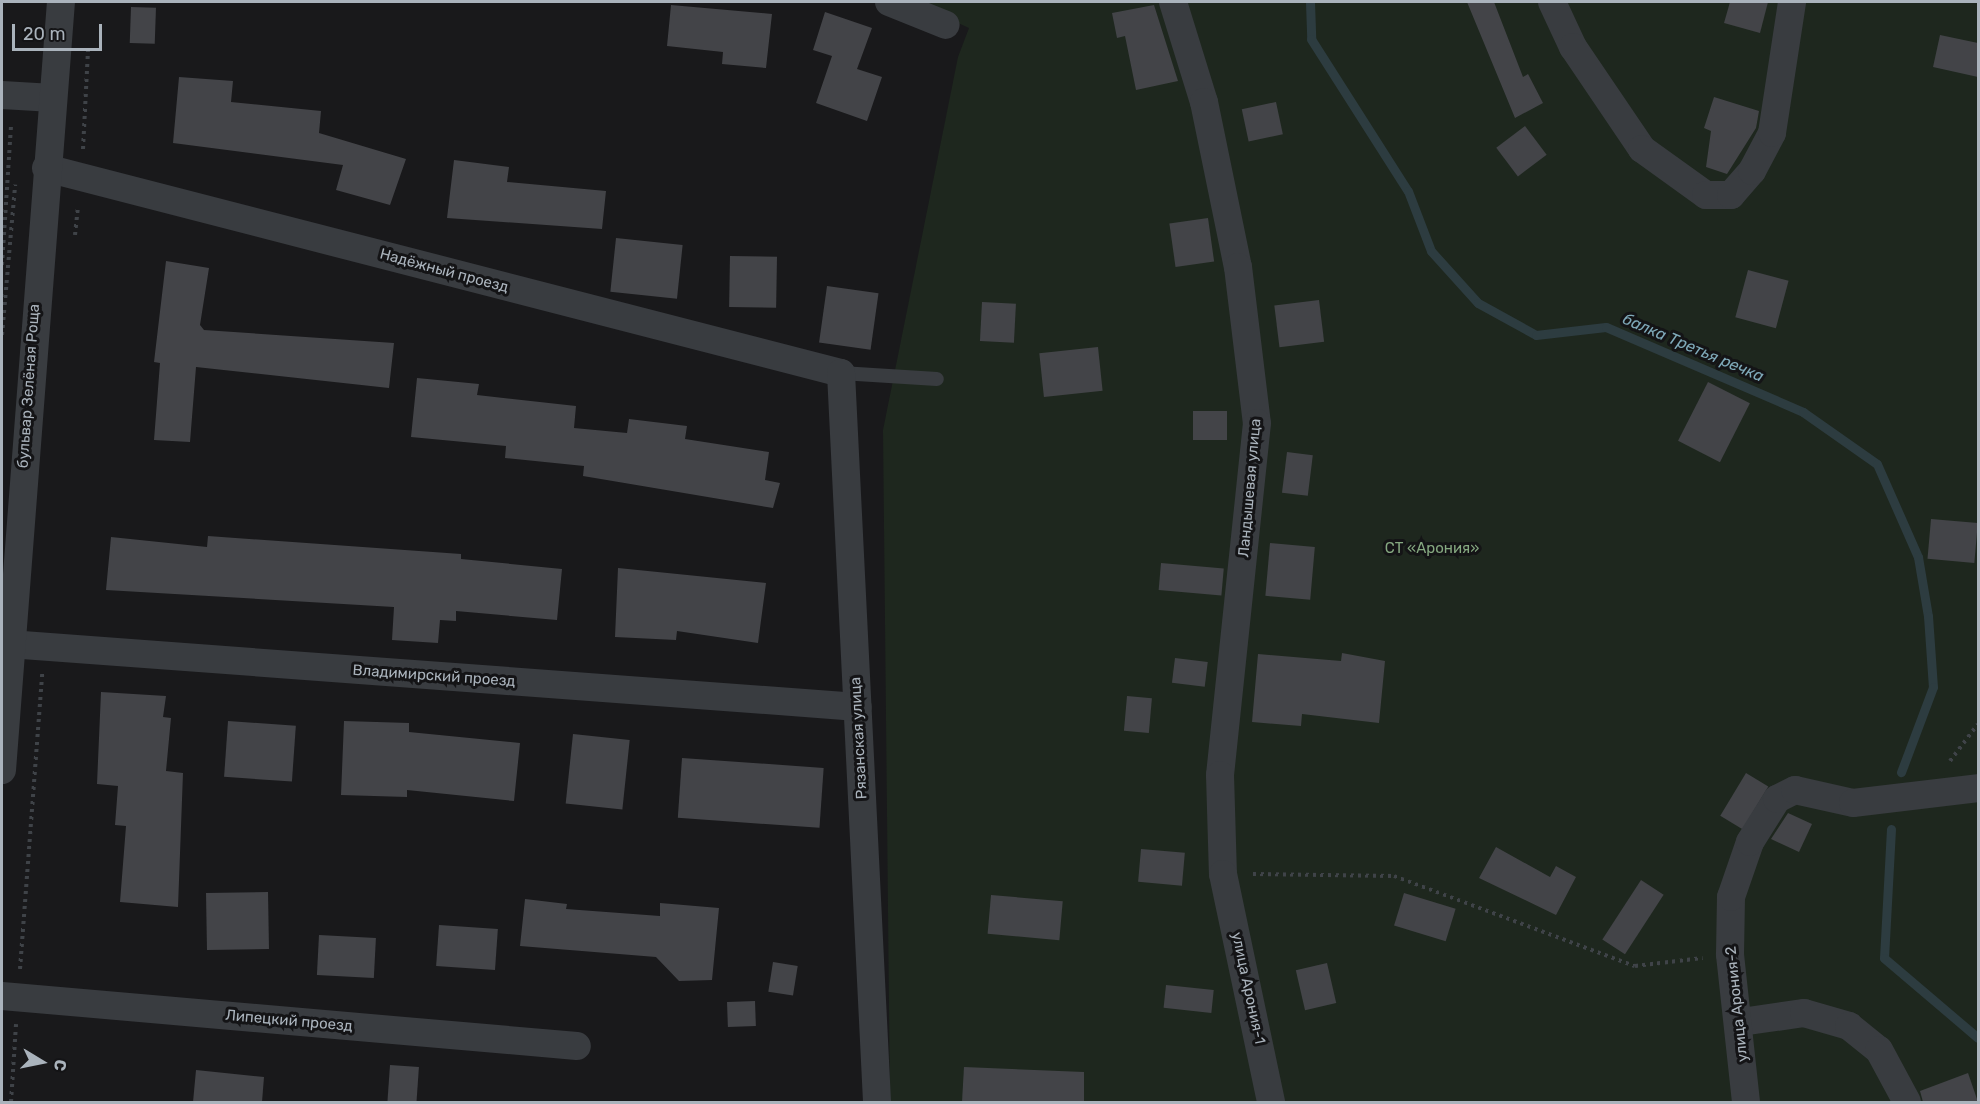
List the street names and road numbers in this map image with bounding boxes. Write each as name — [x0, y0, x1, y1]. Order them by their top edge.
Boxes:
street label: Надёжный проезд — [378, 245, 510, 297]
street label: бульвар Зелёная Роща — [14, 303, 44, 469]
street label: Ландышевая улица — [1235, 418, 1265, 558]
street label: Владимирский проезд — [352, 661, 516, 691]
street label: Рязанская улица — [847, 676, 871, 800]
street label: улица Арония-1 — [1227, 930, 1269, 1046]
street label: улица Арония-2 — [1722, 945, 1752, 1063]
street label: Липецкий проезд — [225, 1006, 353, 1036]

